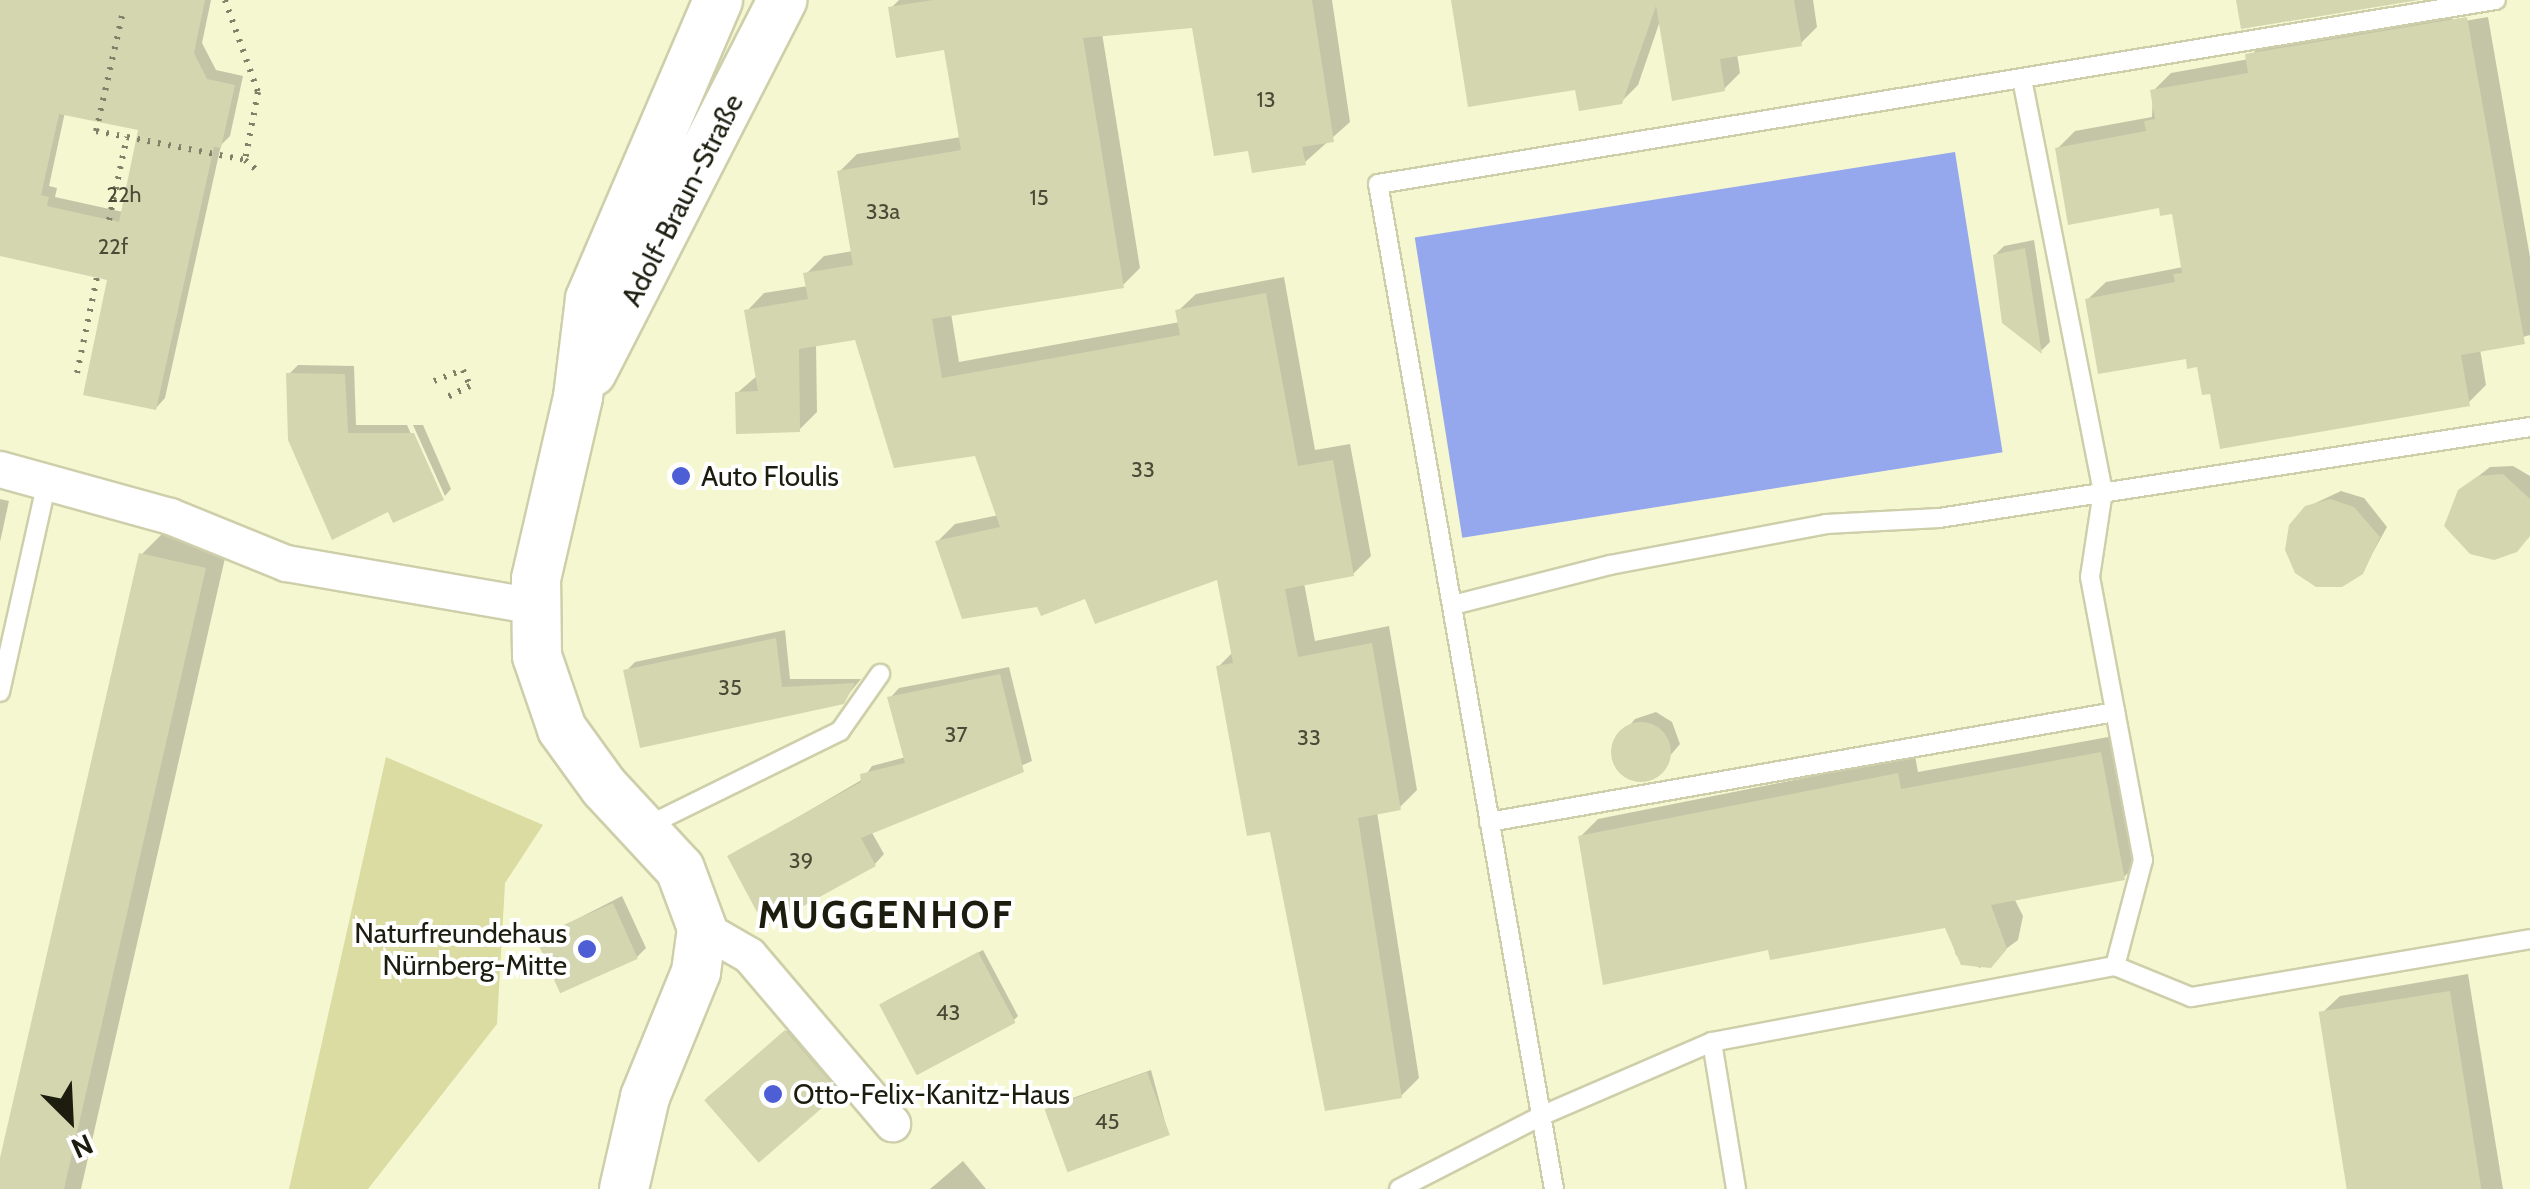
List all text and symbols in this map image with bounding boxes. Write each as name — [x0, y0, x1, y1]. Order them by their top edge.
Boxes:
house number: 13 — [1256, 87, 1276, 113]
street label: Adolf-Braun-Straße — [614, 88, 750, 312]
house number: 22h — [107, 182, 141, 208]
house number: 15 — [1029, 185, 1049, 211]
house number: 33a — [866, 199, 900, 225]
house number: 22f — [98, 234, 128, 260]
house number: 33 — [1131, 457, 1155, 483]
place label: Auto Floulis — [701, 459, 839, 493]
marker: Auto Floulis — [670, 465, 692, 487]
house number: 35 — [718, 675, 742, 701]
house number: 37 — [945, 722, 967, 748]
house number: 33 — [1297, 725, 1321, 751]
house number: 39 — [789, 848, 813, 874]
district label: MUGGENHOF — [758, 892, 1014, 938]
place label: Naturfreundehaus Nürnberg-Mitte — [354, 916, 567, 982]
marker: Naturfreundehaus Nürnberg-Mitte — [576, 938, 598, 960]
house number: 43 — [936, 1000, 960, 1026]
north arrow — [20, 1069, 120, 1169]
place label: Otto-Felix-Kanitz-Haus — [793, 1077, 1070, 1111]
marker: Otto-Felix-Kanitz-Haus — [762, 1083, 784, 1105]
house number: 45 — [1095, 1109, 1119, 1135]
text: N — [66, 1127, 98, 1166]

